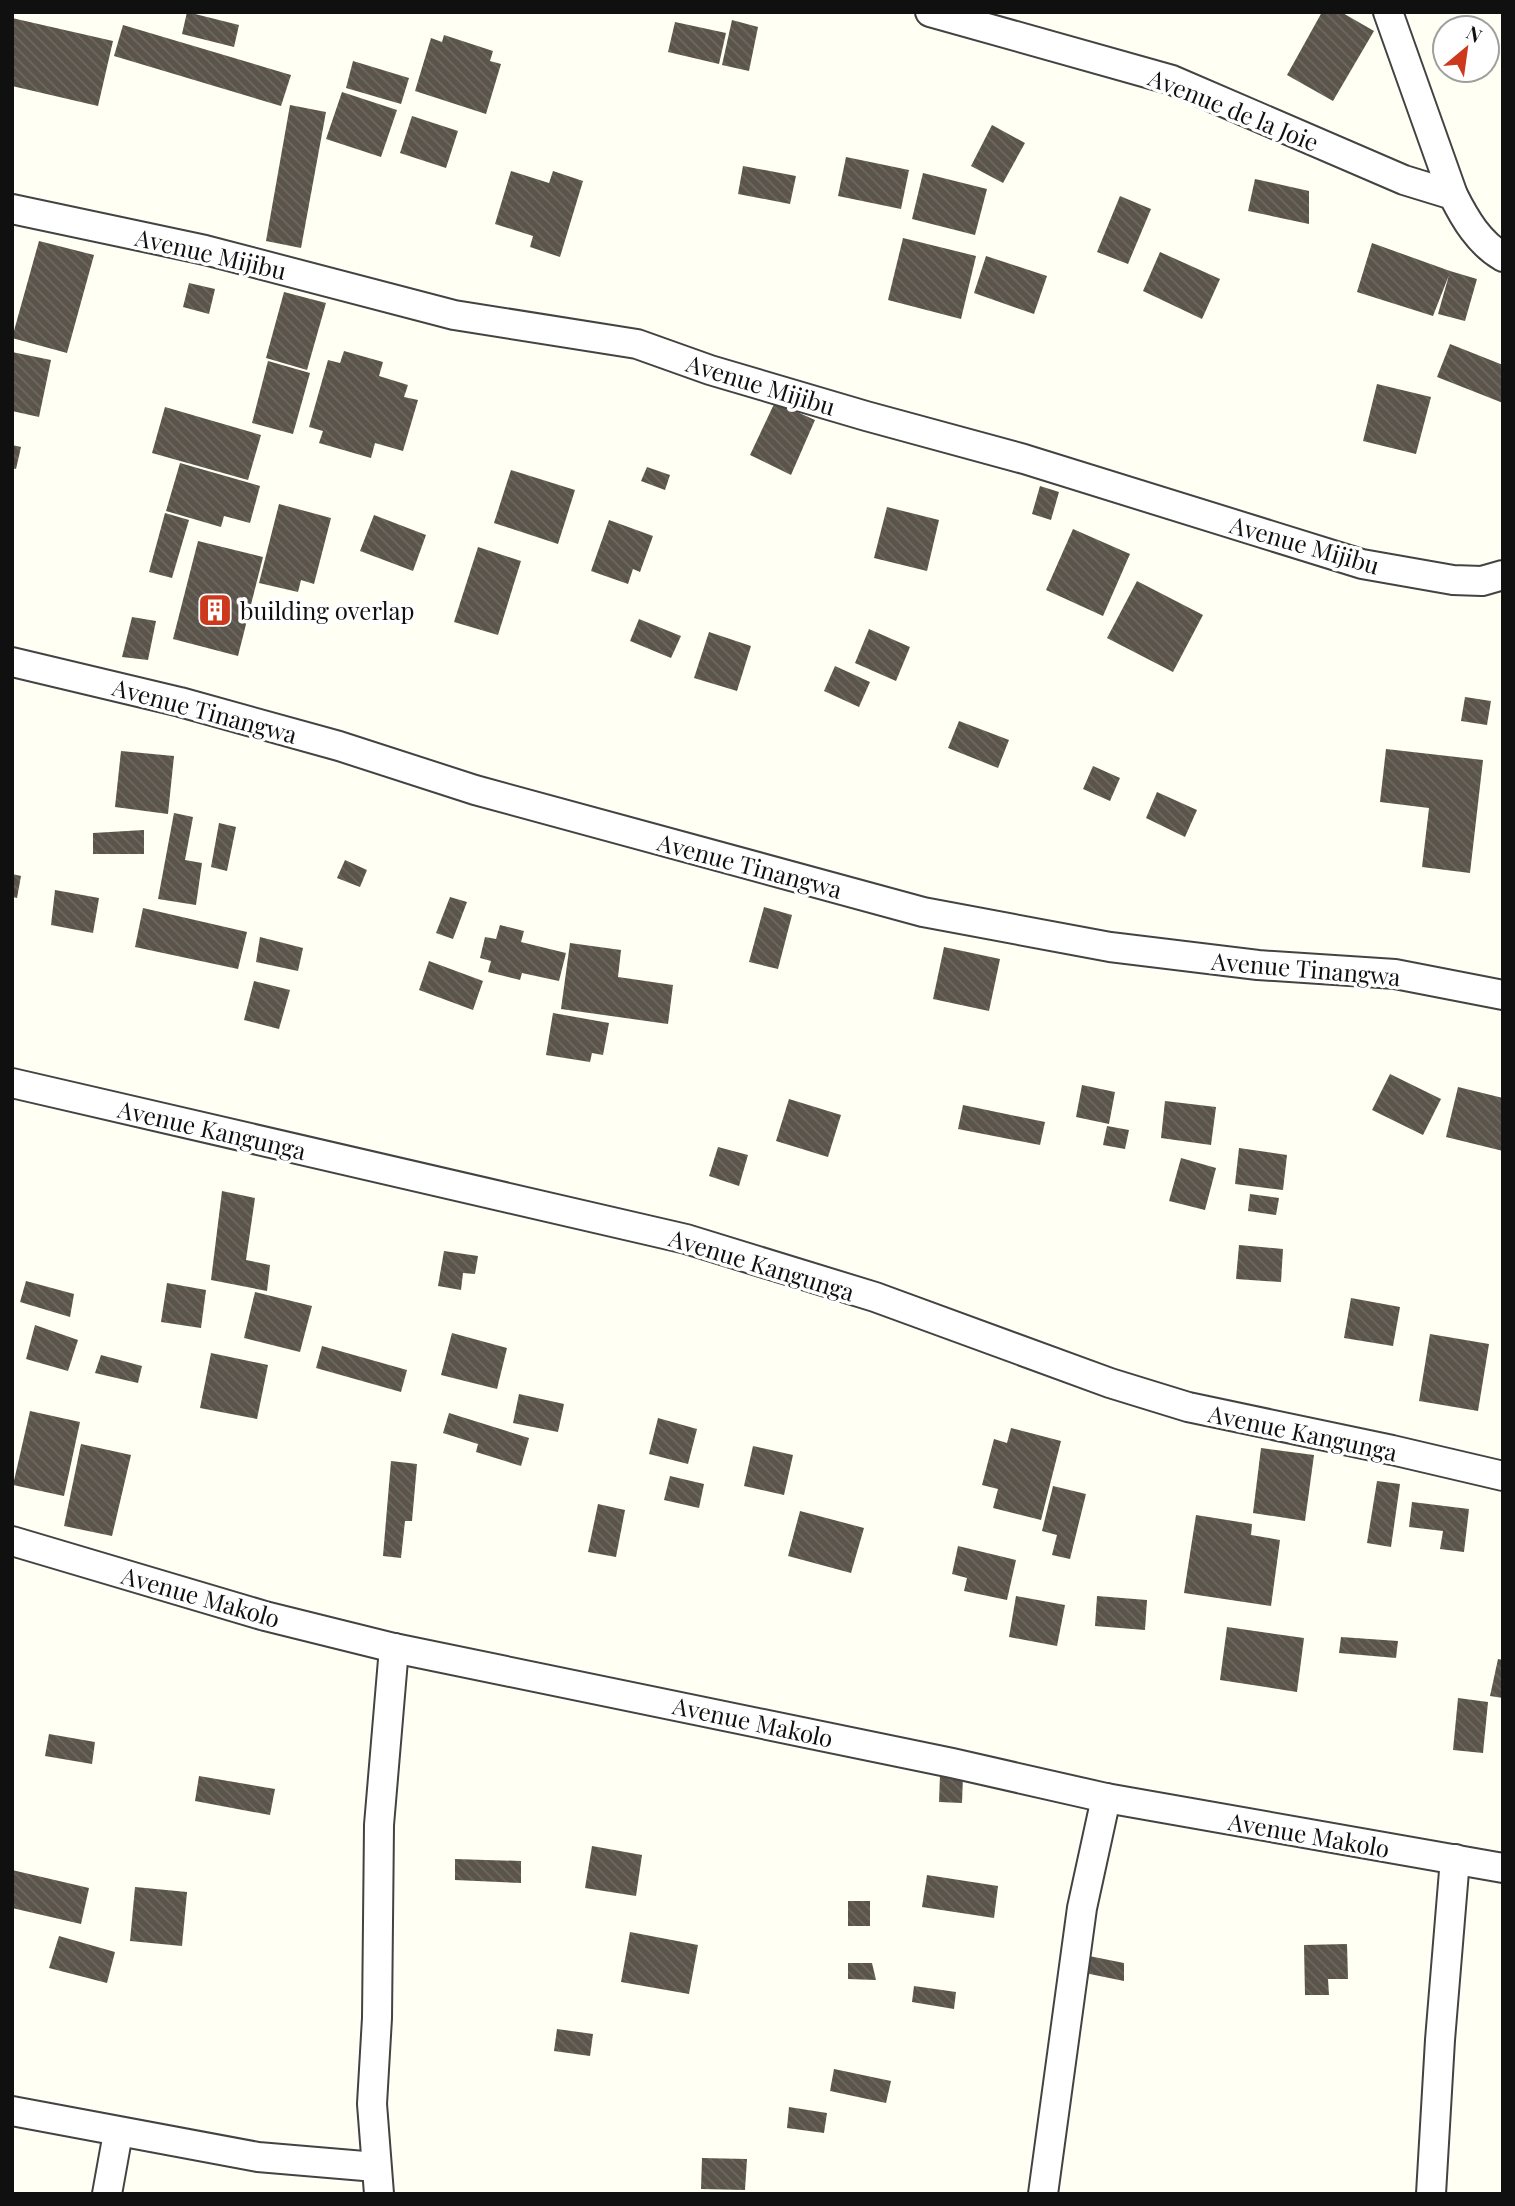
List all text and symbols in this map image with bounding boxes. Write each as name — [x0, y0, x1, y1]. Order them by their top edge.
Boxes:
north arrow — [1431, 14, 1501, 84]
text: N — [1462, 19, 1487, 48]
street label: Avenue de la Joie — [1143, 60, 1324, 158]
street label: Avenue Mijibu — [131, 220, 290, 286]
street label: Avenue Mijibu — [682, 346, 839, 422]
street label: Avenue Mijibu — [1226, 507, 1383, 581]
building icon: building overlap — [196, 591, 234, 629]
place label: building overlap — [240, 594, 414, 626]
street label: Avenue Tinangwa — [108, 670, 301, 750]
street label: Avenue Tinangwa — [653, 825, 846, 905]
street label: Avenue Tinangwa — [1209, 944, 1402, 992]
street label: Avenue Kangunga — [114, 1092, 309, 1166]
street label: Avenue Kangunga — [665, 1220, 859, 1307]
street label: Avenue Kangunga — [1205, 1396, 1400, 1468]
street label: Avenue Makolo — [117, 1558, 284, 1634]
street label: Avenue Makolo — [669, 1688, 836, 1754]
street label: Avenue Makolo — [1225, 1804, 1392, 1864]

